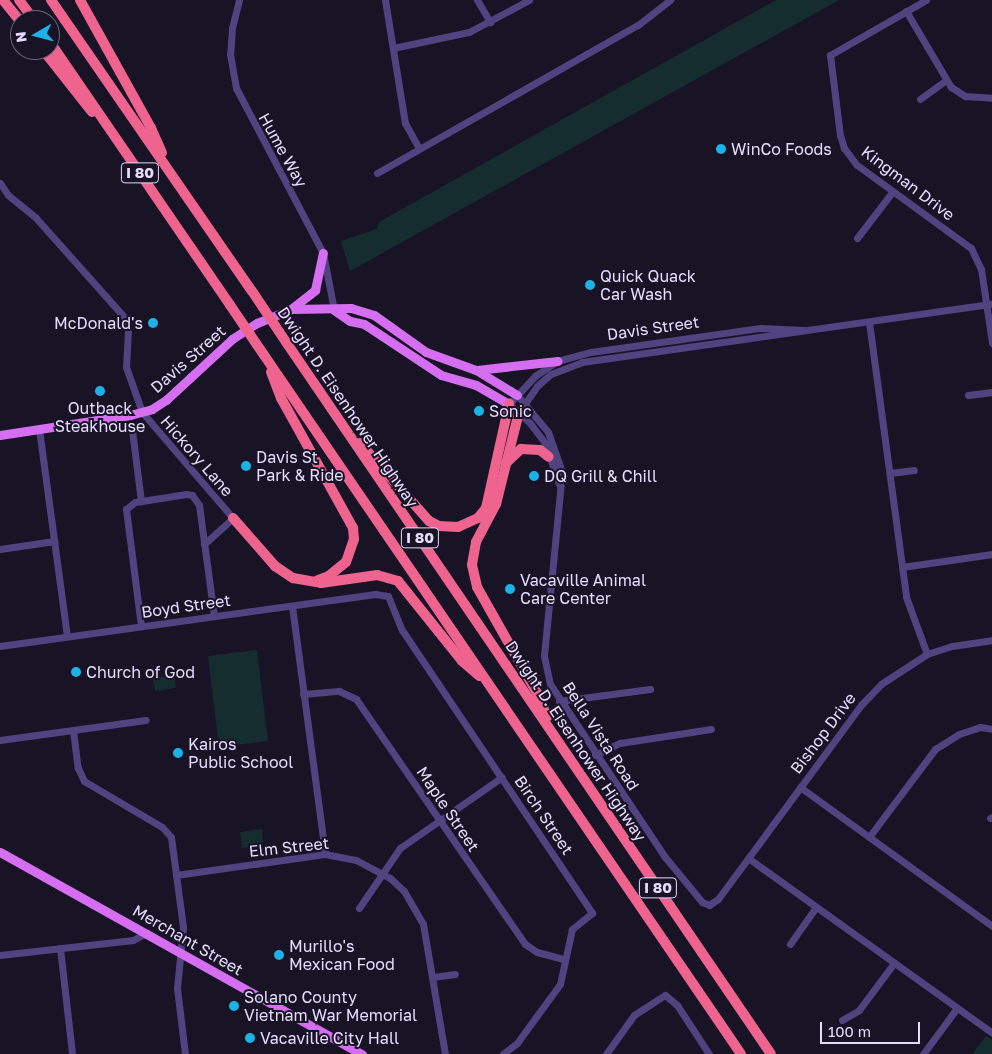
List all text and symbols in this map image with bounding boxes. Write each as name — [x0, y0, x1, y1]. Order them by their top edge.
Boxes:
north arrow — [10, 10, 60, 60]
text: N — [11, 31, 30, 43]
street label: Hume Way — [255, 110, 311, 190]
place label: WinCo Foods — [731, 139, 832, 159]
street label: Kingman Drive — [858, 142, 958, 224]
marker: WinCo Foods — [715, 143, 727, 155]
road number: I 80 — [120, 160, 160, 186]
place label: Quick Quack Car Wash — [600, 266, 696, 304]
marker: Quick Quack Car Wash — [584, 279, 596, 291]
street label: Dwight D. Eisenhower Highway — [274, 303, 422, 511]
street label: Davis Street — [606, 312, 700, 344]
place label: McDonald's — [54, 313, 143, 333]
marker: McDonald's — [147, 317, 159, 329]
street label: Davis Street — [147, 321, 229, 397]
marker: Outback Steakhouse — [94, 385, 106, 397]
place label: Outback Steakhouse — [55, 398, 145, 436]
place label: Sonic — [489, 401, 532, 421]
marker: Sonic — [473, 405, 485, 417]
street label: Hickory Lane — [157, 412, 237, 500]
place label: Davis St Park & Ride — [256, 447, 344, 485]
marker: Davis St Park & Ride — [240, 460, 252, 472]
place label: DQ Grill & Chill — [544, 466, 657, 486]
marker: DQ Grill & Chill — [528, 470, 540, 482]
road number: I 80 — [400, 526, 440, 550]
place label: Vacaville Animal Care Center — [520, 570, 646, 608]
marker: Vacaville Animal Care Center — [504, 583, 516, 595]
street label: Boyd Street — [140, 590, 232, 622]
street label: Dwight D. Eisenhower Highway — [502, 637, 650, 845]
place label: Church of God — [86, 662, 195, 682]
marker: Church of God — [70, 666, 82, 678]
street label: Bella Vista Road — [559, 678, 643, 794]
street label: Bishop Drive — [786, 689, 860, 777]
place label: Kairos Public School — [188, 734, 293, 772]
marker: Kairos Public School — [172, 747, 184, 759]
street label: Maple Street — [413, 763, 483, 855]
street label: Birch Street — [511, 772, 577, 858]
street label: Elm Street — [248, 833, 330, 861]
road number: I 80 — [638, 876, 678, 900]
street label: Merchant Street — [129, 901, 247, 979]
place label: Murillo's Mexican Food — [289, 936, 395, 974]
marker: Murillo's Mexican Food — [273, 949, 285, 961]
place label: Solano County Vietnam War Memorial — [244, 987, 417, 1025]
marker: Solano County Vietnam War Memorial — [228, 1000, 240, 1012]
scale bar — [822, 1012, 922, 1044]
text: 100 m — [828, 1022, 871, 1040]
place label: Vacaville City Hall — [260, 1028, 399, 1048]
marker: Vacaville City Hall — [244, 1032, 256, 1044]

